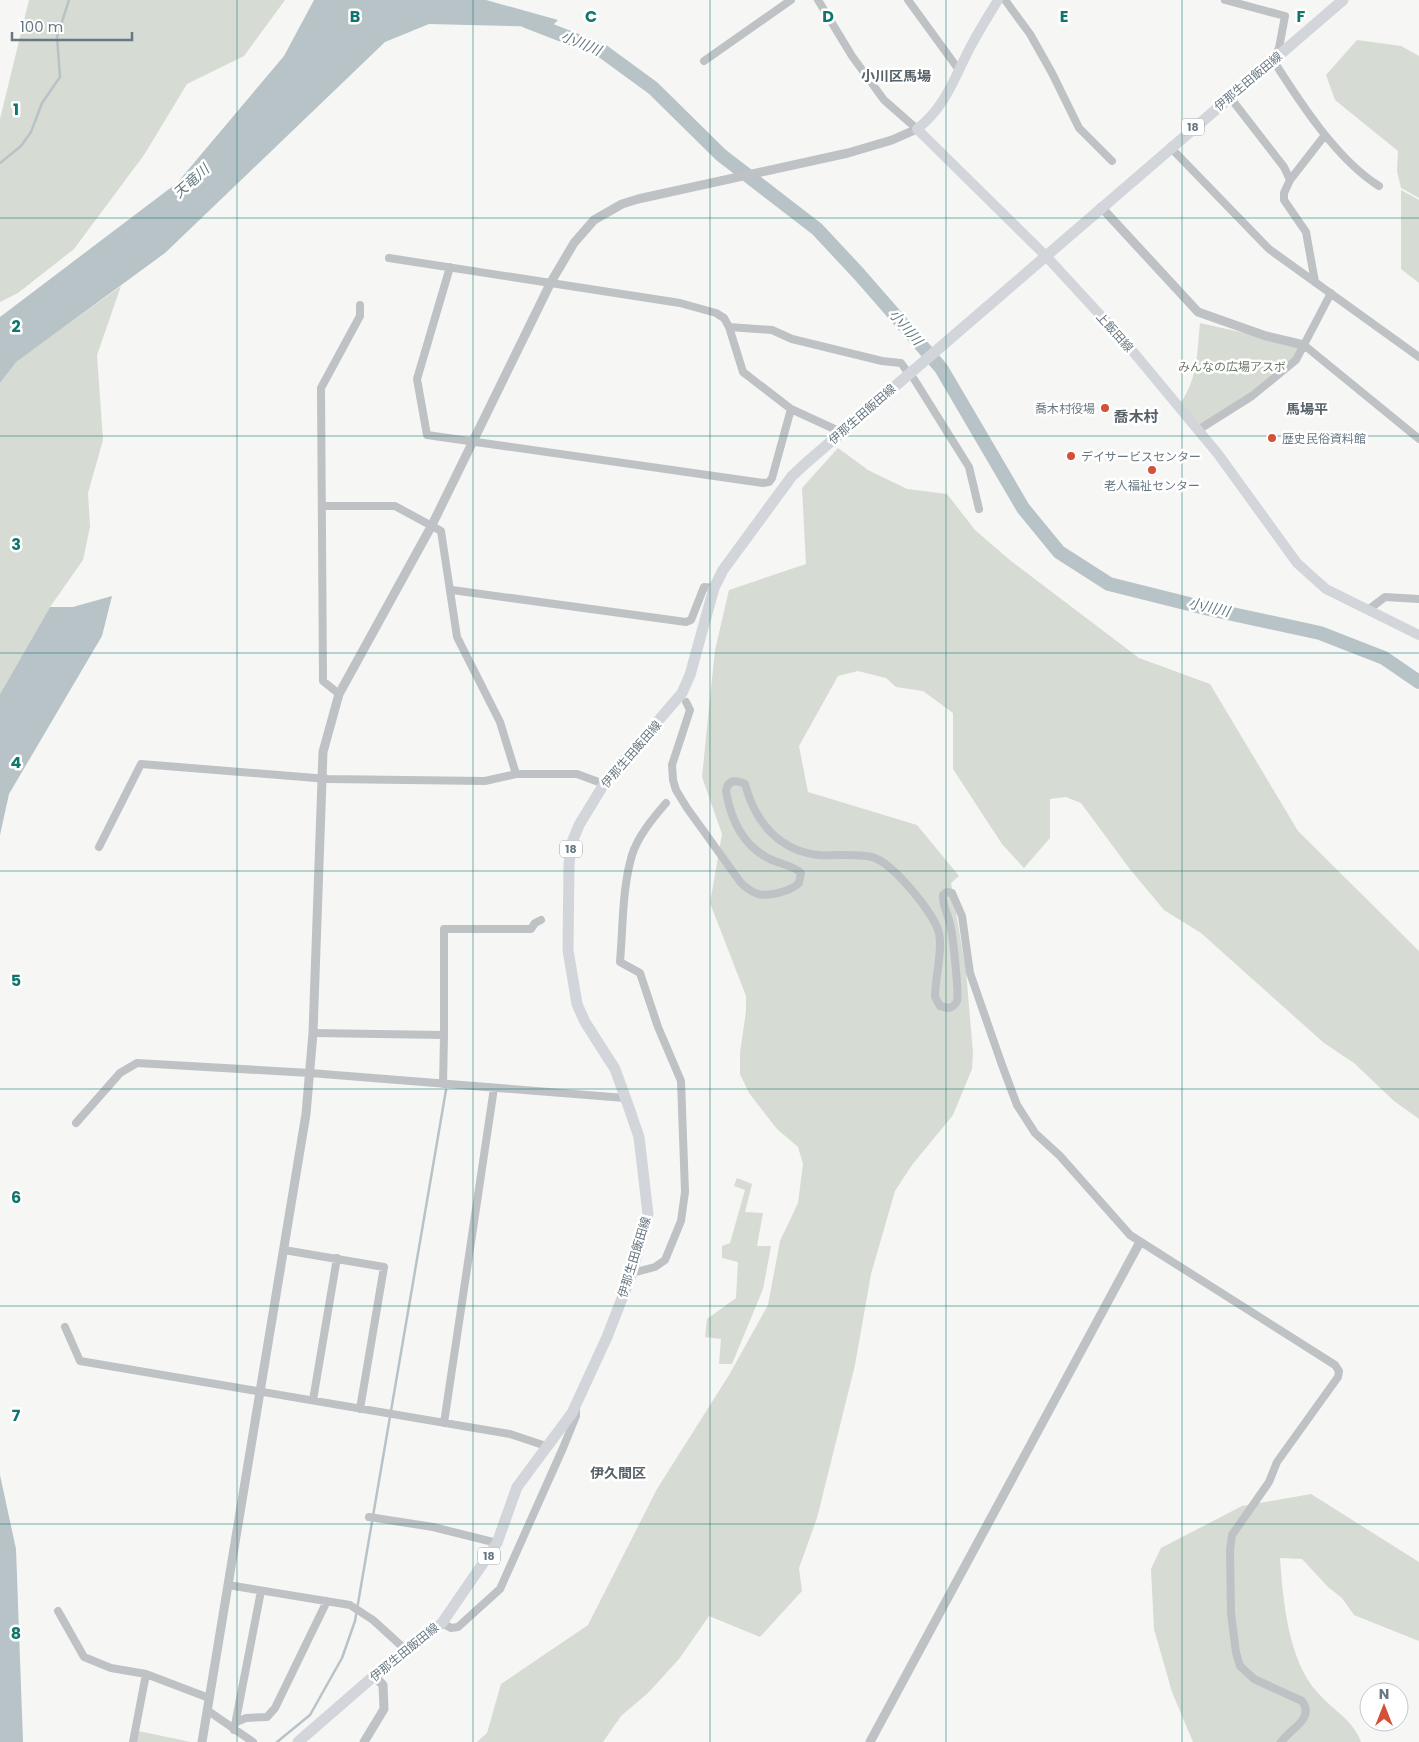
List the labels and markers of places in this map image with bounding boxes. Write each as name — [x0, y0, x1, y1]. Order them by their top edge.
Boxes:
place label: 喬木村役場 — [1035, 400, 1095, 417]
marker: 喬木村役場 — [1099, 402, 1111, 414]
place label: 歴史民俗資料館 — [1282, 430, 1366, 447]
marker: 歴史民俗資料館 — [1266, 432, 1278, 444]
place label: デイサービスセンター — [1081, 448, 1201, 465]
marker: デイサービスセンター — [1065, 450, 1077, 462]
marker: 老人福祉センター — [1146, 464, 1158, 476]
place label: 老人福祉センター — [1104, 477, 1200, 494]

